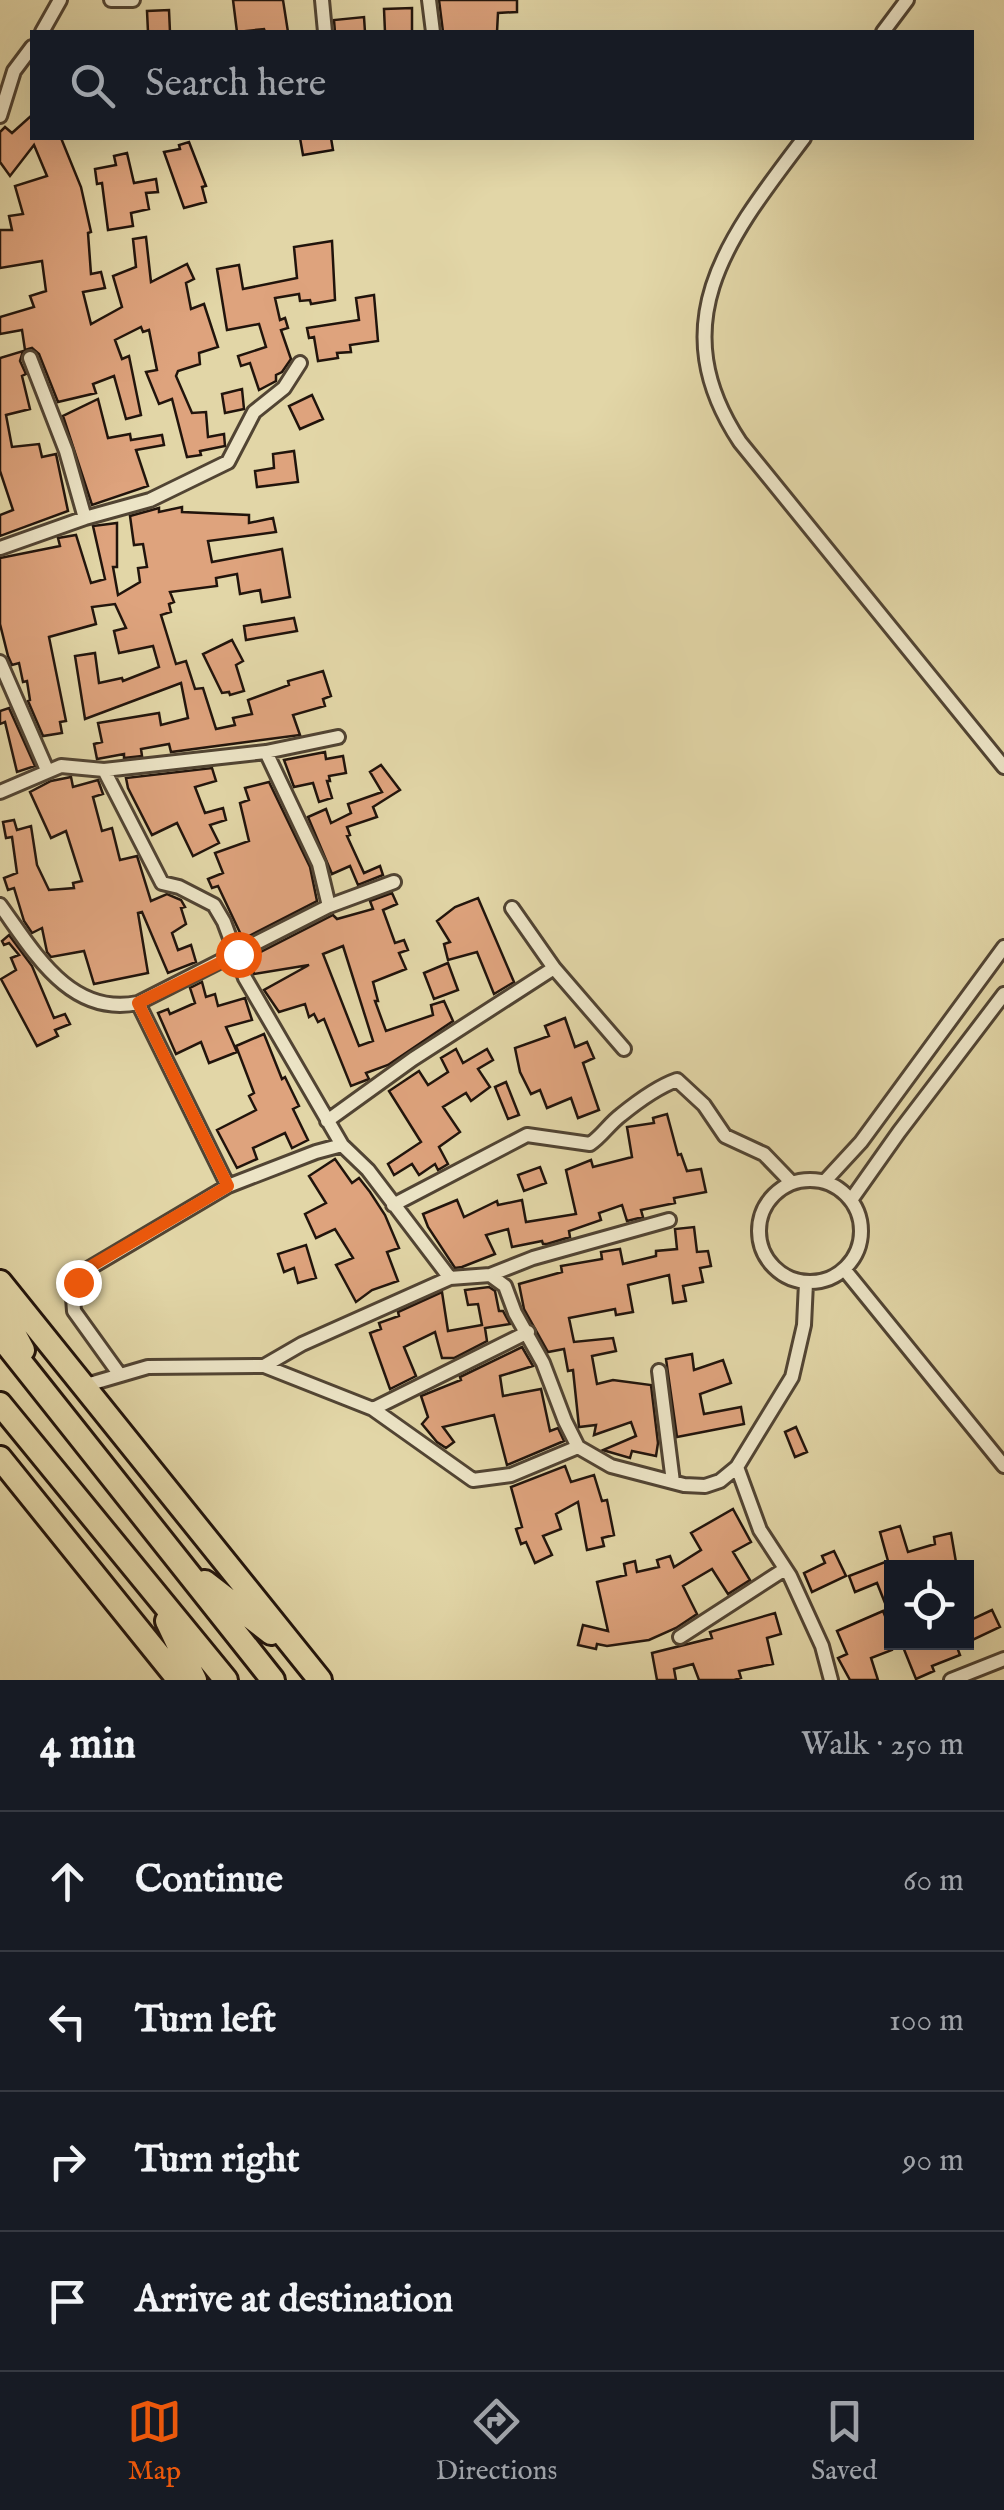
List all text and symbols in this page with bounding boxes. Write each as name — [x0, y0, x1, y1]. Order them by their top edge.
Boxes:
search box — [30, 30, 974, 140]
icon: search — [65, 58, 120, 113]
text: Search here — [145, 61, 326, 109]
route start — [216, 932, 262, 978]
route end — [56, 1260, 102, 1306]
map controls — [884, 1560, 974, 1650]
button: locate — [884, 1560, 974, 1650]
text: 4 min — [40, 1719, 136, 1772]
text: Walk · 250 m — [801, 1725, 964, 1766]
icon: ahead — [40, 1854, 95, 1909]
text: Continue — [135, 1857, 283, 1905]
text: 60 m — [903, 1861, 964, 1902]
icon: left — [40, 1994, 95, 2049]
text: Turn left — [135, 1997, 276, 2045]
text: 100 m — [889, 2001, 964, 2042]
icon: right — [40, 2134, 95, 2189]
text: Turn right — [135, 2137, 299, 2185]
text: 90 m — [903, 2141, 964, 2182]
icon: arrive — [40, 2274, 95, 2329]
text: Arrive at destination — [135, 2277, 453, 2325]
tab: Map — [127, 2394, 182, 2489]
tab: Directions — [435, 2394, 557, 2489]
tab: Saved — [811, 2394, 877, 2489]

